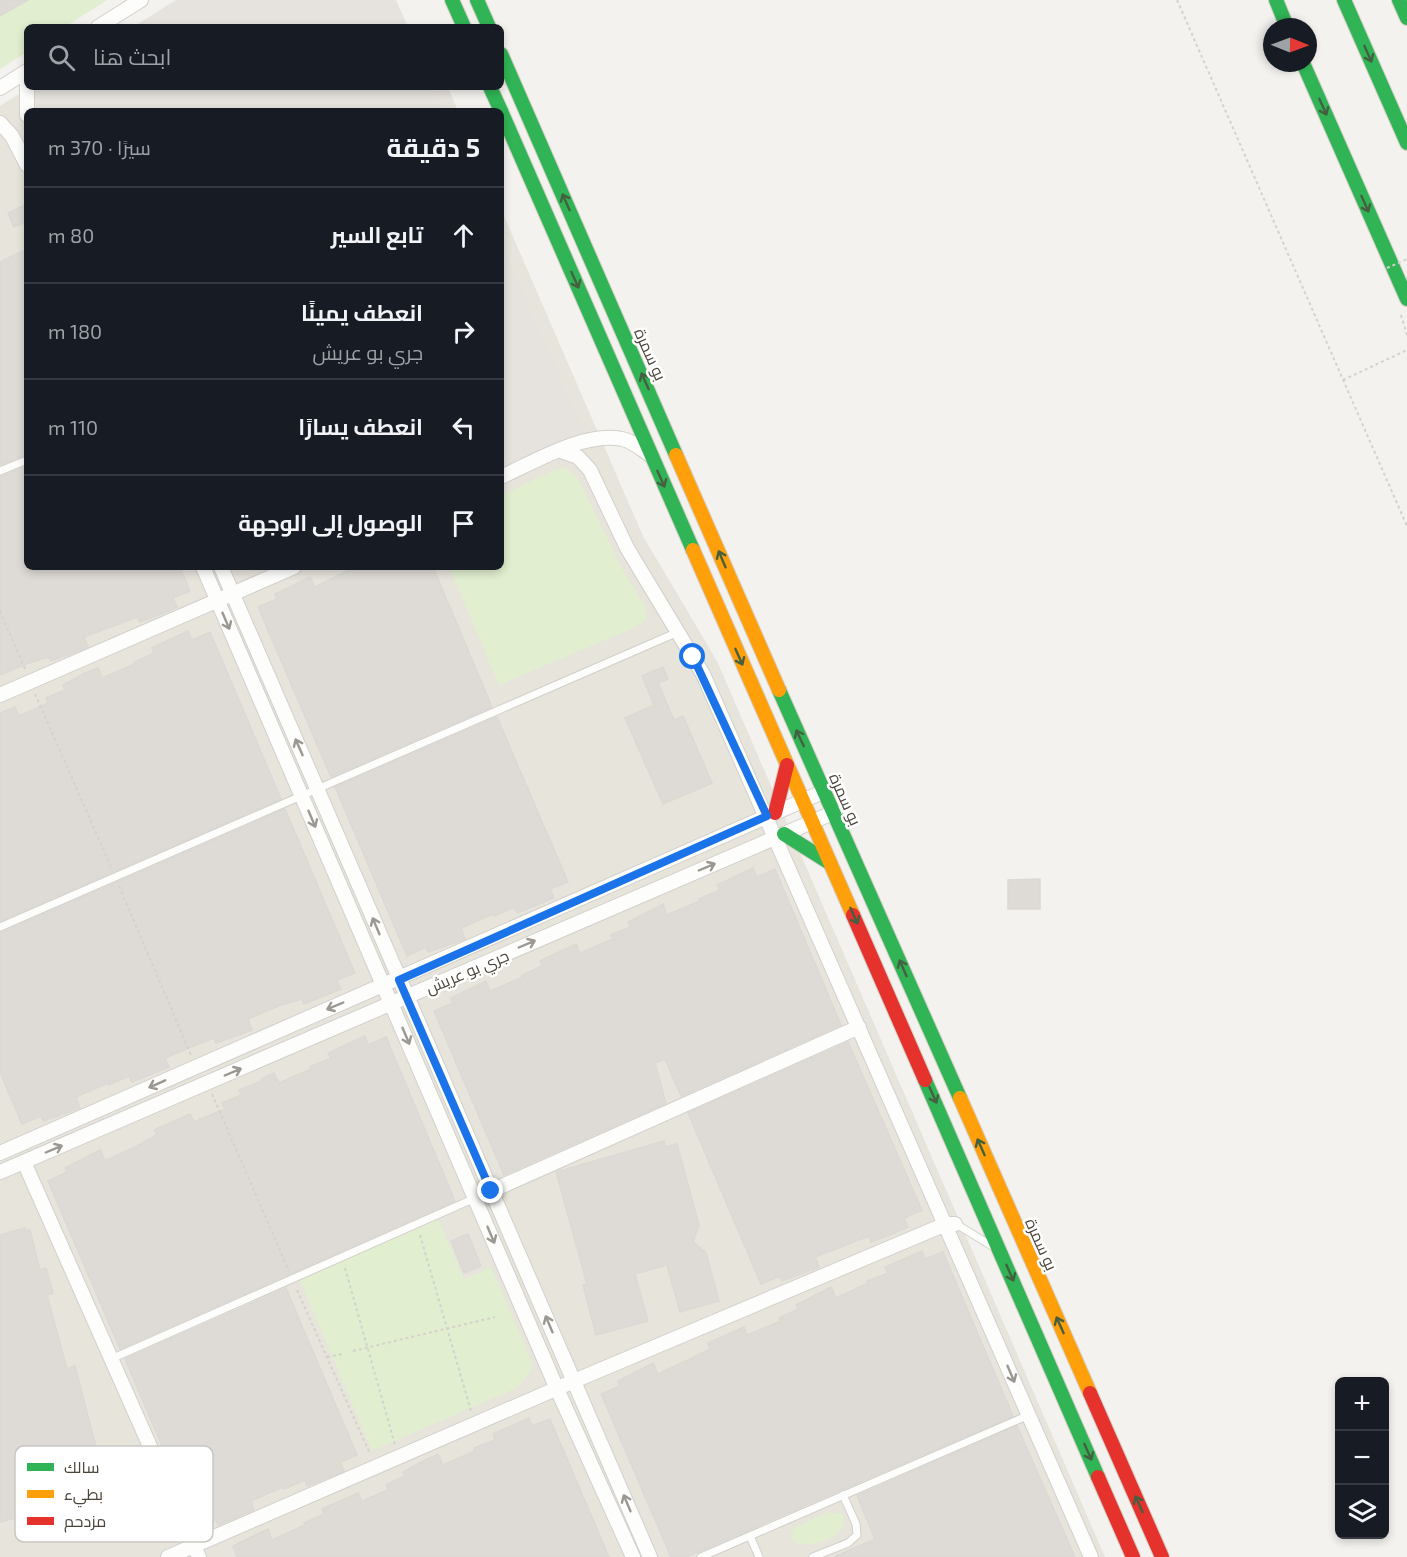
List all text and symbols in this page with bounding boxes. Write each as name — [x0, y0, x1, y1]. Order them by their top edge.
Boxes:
north arrow — [1263, 18, 1317, 72]
search box — [24, 24, 504, 90]
icon: search — [45, 41, 78, 74]
text: ابحث هنا — [93, 43, 171, 69]
one-way arrow — [1363, 44, 1374, 62]
one-way arrow — [1317, 97, 1329, 115]
text: 5 دقيقة — [387, 131, 480, 162]
text: سيرًا · 370 m — [48, 135, 151, 159]
one-way arrow — [560, 193, 571, 211]
one-way arrow — [1360, 195, 1372, 213]
icon: ahead — [447, 219, 480, 252]
text: تابع السير — [331, 221, 423, 247]
text: 80 m — [48, 223, 94, 247]
one-way arrow — [570, 271, 581, 289]
text: انعطف يمينًا — [301, 299, 423, 325]
icon: right — [447, 315, 480, 348]
text: 180 m — [48, 319, 102, 343]
street label: بو سمرة — [630, 325, 671, 384]
text: جري بو عريش — [312, 340, 423, 364]
one-way arrow — [639, 372, 650, 390]
icon: left — [447, 411, 480, 444]
text: انعطف يسارًا — [298, 413, 423, 439]
text: 110 m — [48, 415, 98, 439]
one-way arrow — [655, 469, 667, 487]
icon: arrive — [447, 507, 480, 540]
text: الوصول إلى الوجهة — [238, 509, 423, 535]
one-way arrow — [716, 551, 728, 569]
one-way arrow — [221, 611, 232, 629]
route start — [679, 643, 705, 669]
one-way arrow — [734, 648, 745, 666]
one-way arrow — [794, 730, 806, 748]
one-way arrow — [293, 738, 305, 756]
street label: بو سمرة — [825, 770, 866, 829]
one-way arrow — [307, 809, 318, 827]
one-way arrow — [697, 861, 715, 873]
one-way arrow — [849, 907, 860, 925]
one-way arrow — [370, 917, 382, 935]
one-way arrow — [518, 938, 536, 950]
street label: جري بو عريش — [423, 945, 513, 1002]
one-way arrow — [897, 959, 908, 978]
one-way arrow — [327, 1001, 345, 1013]
one-way arrow — [401, 1027, 412, 1045]
one-way arrow — [223, 1065, 241, 1077]
one-way arrow — [148, 1079, 166, 1091]
one-way arrow — [927, 1085, 939, 1103]
one-way arrow — [975, 1138, 986, 1156]
one-way arrow — [44, 1143, 62, 1154]
route end — [477, 1177, 503, 1203]
street label: بو سمرة — [1021, 1215, 1062, 1274]
one-way arrow — [486, 1225, 497, 1243]
one-way arrow — [1005, 1264, 1016, 1282]
one-way arrow — [543, 1316, 554, 1334]
one-way arrow — [1053, 1317, 1065, 1335]
one-way arrow — [1006, 1365, 1017, 1383]
map controls — [1335, 1377, 1389, 1539]
button: + — [1335, 1377, 1389, 1431]
button: − — [1335, 1431, 1389, 1485]
one-way arrow — [1083, 1443, 1094, 1461]
legend — [15, 1446, 213, 1542]
text: سالك — [64, 1457, 99, 1476]
text: بطيء — [64, 1484, 103, 1508]
button: layers — [1335, 1485, 1389, 1539]
one-way arrow — [621, 1495, 632, 1513]
one-way arrow — [1132, 1495, 1144, 1513]
text: مزدحم — [64, 1511, 106, 1533]

